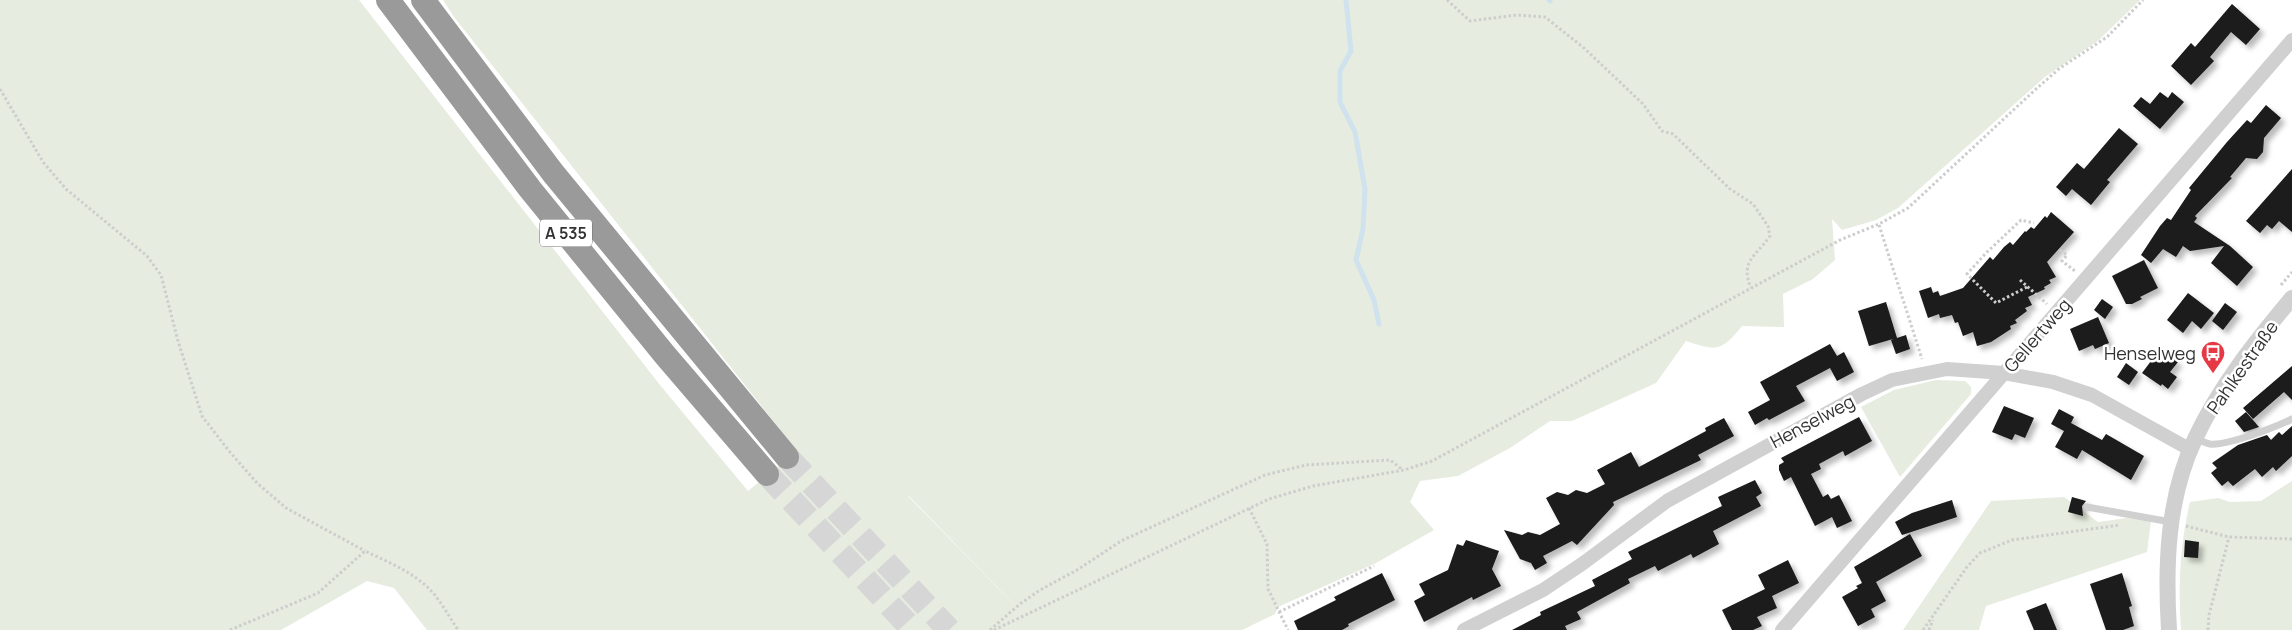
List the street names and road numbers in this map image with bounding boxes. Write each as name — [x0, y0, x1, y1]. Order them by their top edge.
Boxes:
road number: A 535 — [540, 220, 592, 247]
street label: Gellertweg — [1998, 293, 2076, 377]
street label: Pahlkestraße — [2201, 316, 2283, 418]
street label: Henselweg — [1766, 389, 1858, 453]

